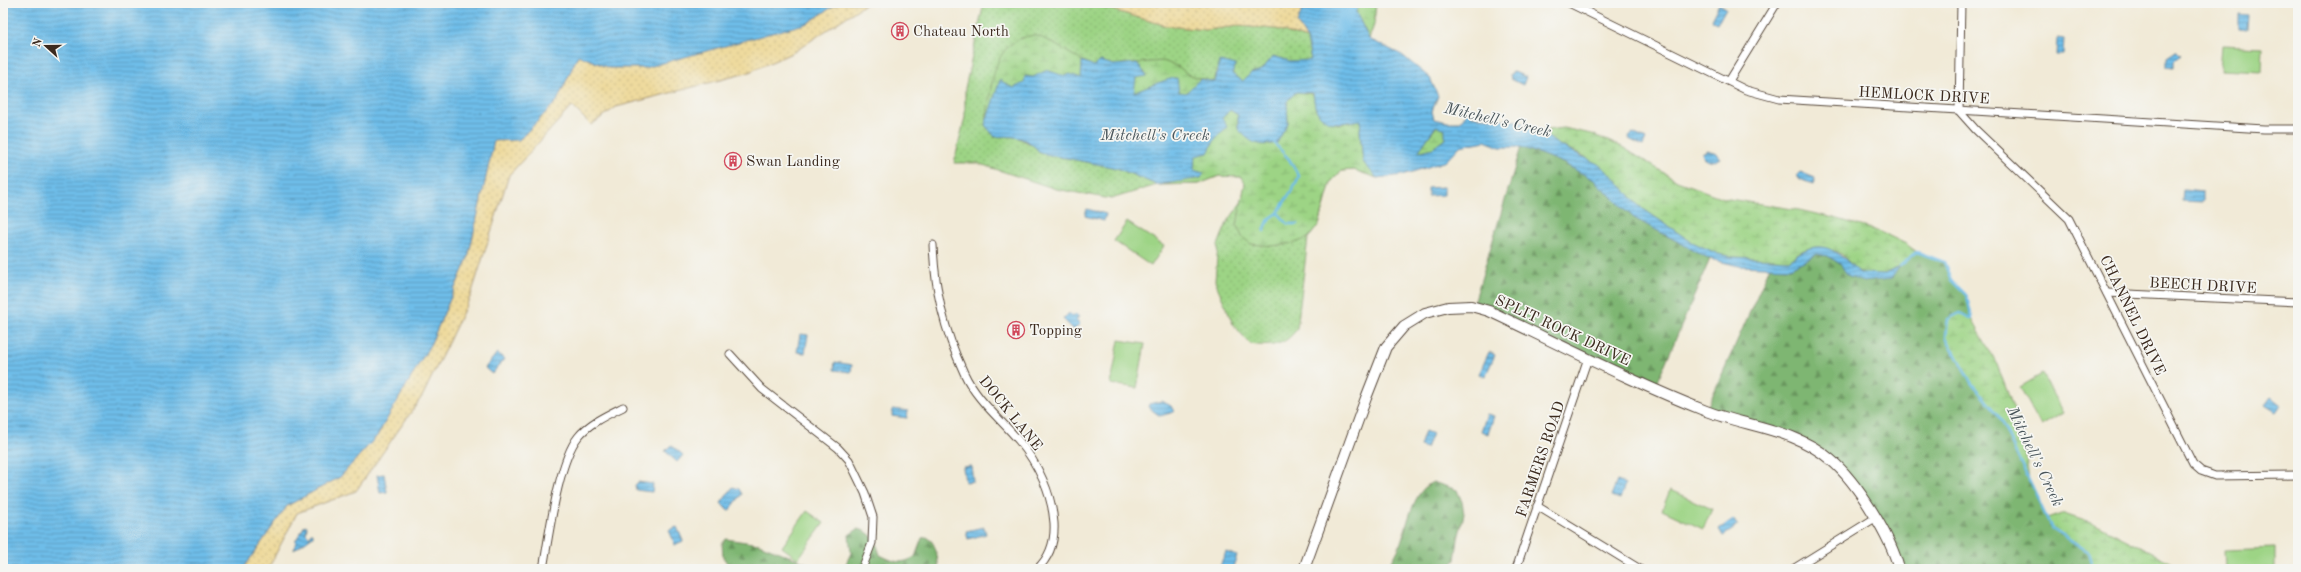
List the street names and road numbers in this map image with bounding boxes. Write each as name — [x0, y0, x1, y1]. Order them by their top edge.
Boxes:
street label: HEMLOCK DRIVE — [1858, 86, 1990, 107]
street label: CHANNEL DRIVE — [2096, 253, 2167, 378]
street label: BEECH DRIVE — [2149, 276, 2257, 297]
street label: SPLIT ROCK DRIVE — [1492, 293, 1632, 369]
street label: DOCK LANE — [975, 374, 1044, 454]
street label: FARMERS ROAD — [1515, 400, 1568, 519]

